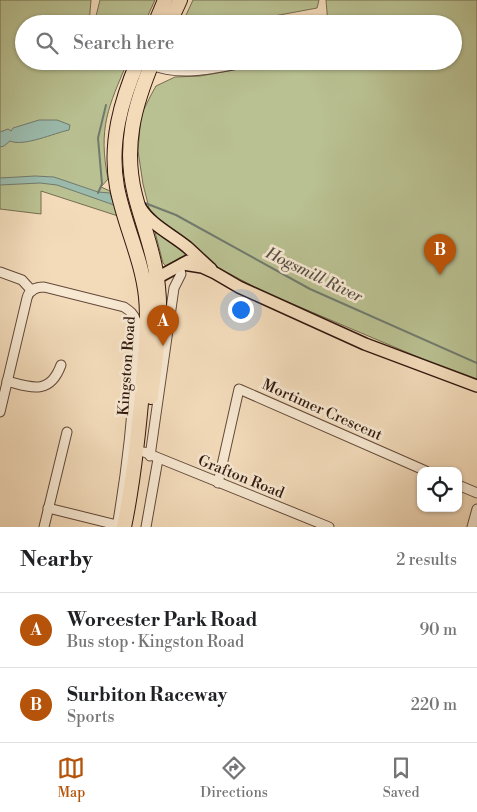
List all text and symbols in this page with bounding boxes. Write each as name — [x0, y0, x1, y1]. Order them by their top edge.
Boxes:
search box — [15, 15, 462, 70]
icon: search — [33, 29, 61, 57]
text: Search here — [73, 31, 174, 55]
pin: B — [424, 234, 456, 275]
water label: Hogsmill River — [261, 242, 367, 308]
your location — [228, 297, 254, 323]
pin: A — [147, 305, 179, 346]
street label: Kingston Road — [114, 315, 140, 416]
street label: Mortimer Crescent — [259, 375, 386, 445]
street label: Grafton Road — [195, 451, 287, 503]
map controls — [417, 467, 462, 512]
button: locate — [417, 467, 462, 512]
text: Nearby — [20, 547, 93, 573]
text: 2 results — [396, 550, 457, 570]
text: Worcester Park Road — [67, 608, 258, 632]
text: A — [30, 620, 42, 640]
text: 90 m — [419, 620, 457, 640]
text: Bus stop · Kingston Road — [67, 632, 244, 652]
text: Surbiton Raceway — [67, 683, 227, 707]
text: B — [30, 695, 42, 715]
text: 220 m — [411, 695, 457, 715]
text: Sports — [67, 707, 114, 727]
tab: Map — [57, 754, 85, 802]
tab: Directions — [200, 754, 268, 802]
tab: Saved — [383, 754, 420, 802]

